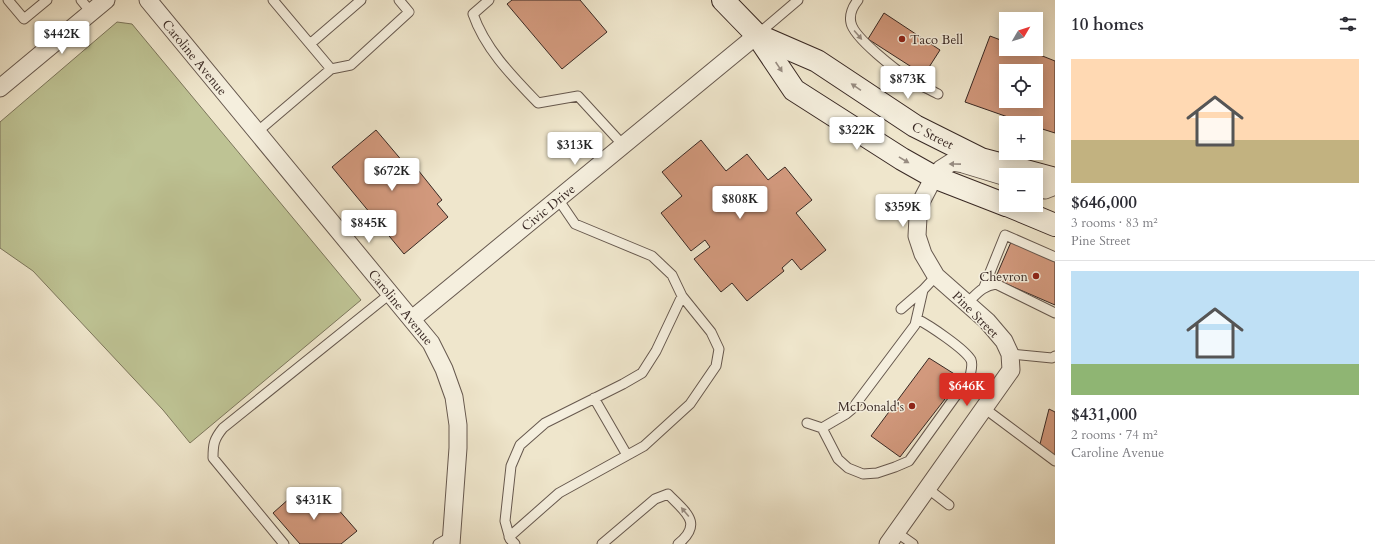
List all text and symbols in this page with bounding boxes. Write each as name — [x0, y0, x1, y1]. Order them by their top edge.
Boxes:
north arrow — [999, 12, 1043, 56]
map controls — [999, 12, 1043, 212]
text: 10 homes — [1071, 13, 1144, 36]
icon: filters — [1337, 13, 1359, 35]
street label: Caroline Avenue — [158, 16, 231, 99]
pin: $442K — [34, 21, 90, 55]
text: $442K — [43, 25, 81, 43]
one-way arrow — [853, 30, 863, 40]
place label: Taco Bell — [910, 31, 964, 49]
marker: Taco Bell — [897, 34, 907, 44]
one-way arrow — [775, 62, 783, 72]
button: locate — [999, 64, 1043, 108]
pin: $873K — [880, 66, 936, 100]
text: $873K — [889, 70, 927, 88]
one-way arrow — [851, 83, 861, 91]
icon: home — [1179, 85, 1251, 157]
button: + — [999, 116, 1043, 160]
pin: $322K — [829, 117, 885, 151]
street label: C Street — [908, 118, 956, 154]
text: $322K — [838, 121, 876, 139]
pin: $313K — [547, 132, 603, 166]
text: $313K — [556, 136, 594, 154]
one-way arrow — [898, 157, 910, 164]
pin: $672K — [364, 158, 420, 192]
one-way arrow — [949, 161, 962, 167]
text: $672K — [373, 162, 411, 180]
button: − — [999, 168, 1043, 212]
street label: Civic Drive — [518, 180, 579, 235]
pin: $808K — [712, 186, 768, 220]
text: $808K — [721, 190, 759, 208]
text: $646,000 — [1071, 191, 1137, 214]
pin: $359K — [875, 194, 931, 228]
text: $359K — [884, 198, 922, 216]
pin: $845K — [341, 210, 397, 244]
text: $845K — [350, 214, 388, 232]
text: 3 rooms · 83 m² — [1071, 214, 1158, 232]
text: Pine Street — [1071, 232, 1130, 250]
street label: Caroline Avenue — [364, 266, 437, 349]
place label: Chevron — [979, 268, 1029, 286]
marker: Chevron — [1031, 271, 1041, 281]
street label: Pine Street — [948, 287, 1003, 342]
icon: home — [1179, 297, 1251, 369]
pin: $646K — [939, 373, 995, 407]
text: $646K — [948, 377, 986, 395]
place label: McDonald's — [838, 398, 904, 416]
marker: McDonald's — [907, 401, 917, 411]
text: $431,000 — [1071, 403, 1137, 426]
text: 2 rooms · 74 m² — [1071, 426, 1158, 444]
text: Caroline Avenue — [1071, 444, 1164, 462]
pin: $431K — [286, 487, 342, 521]
text: $431K — [295, 491, 333, 509]
one-way arrow — [680, 507, 689, 518]

